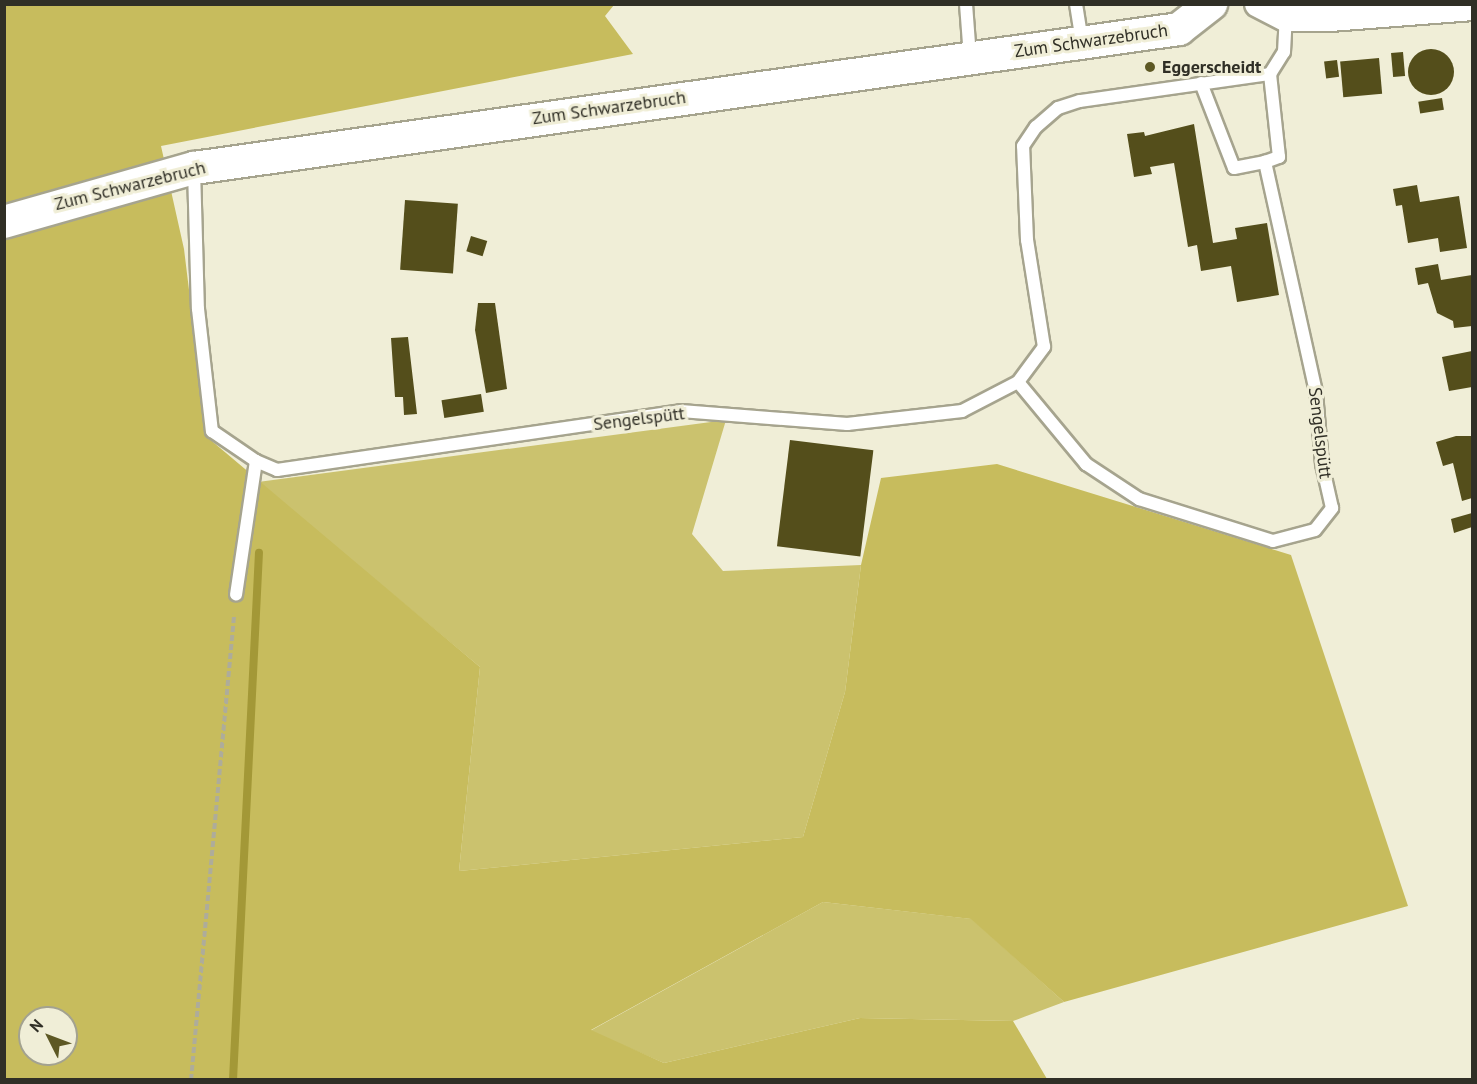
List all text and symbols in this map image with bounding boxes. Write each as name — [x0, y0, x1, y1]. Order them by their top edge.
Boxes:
street label: Zum Schwarzebruch — [1013, 20, 1169, 62]
place label: Eggerscheidt — [1162, 56, 1261, 78]
marker: Eggerscheidt — [1143, 60, 1157, 74]
street label: Zum Schwarzebruch — [531, 87, 687, 129]
street label: Zum Schwarzebruch — [52, 157, 208, 215]
street label: Sengelspütt — [1304, 386, 1336, 480]
street label: Sengelspütt — [592, 403, 686, 435]
north arrow — [18, 1006, 78, 1066]
text: N — [25, 1015, 47, 1036]

